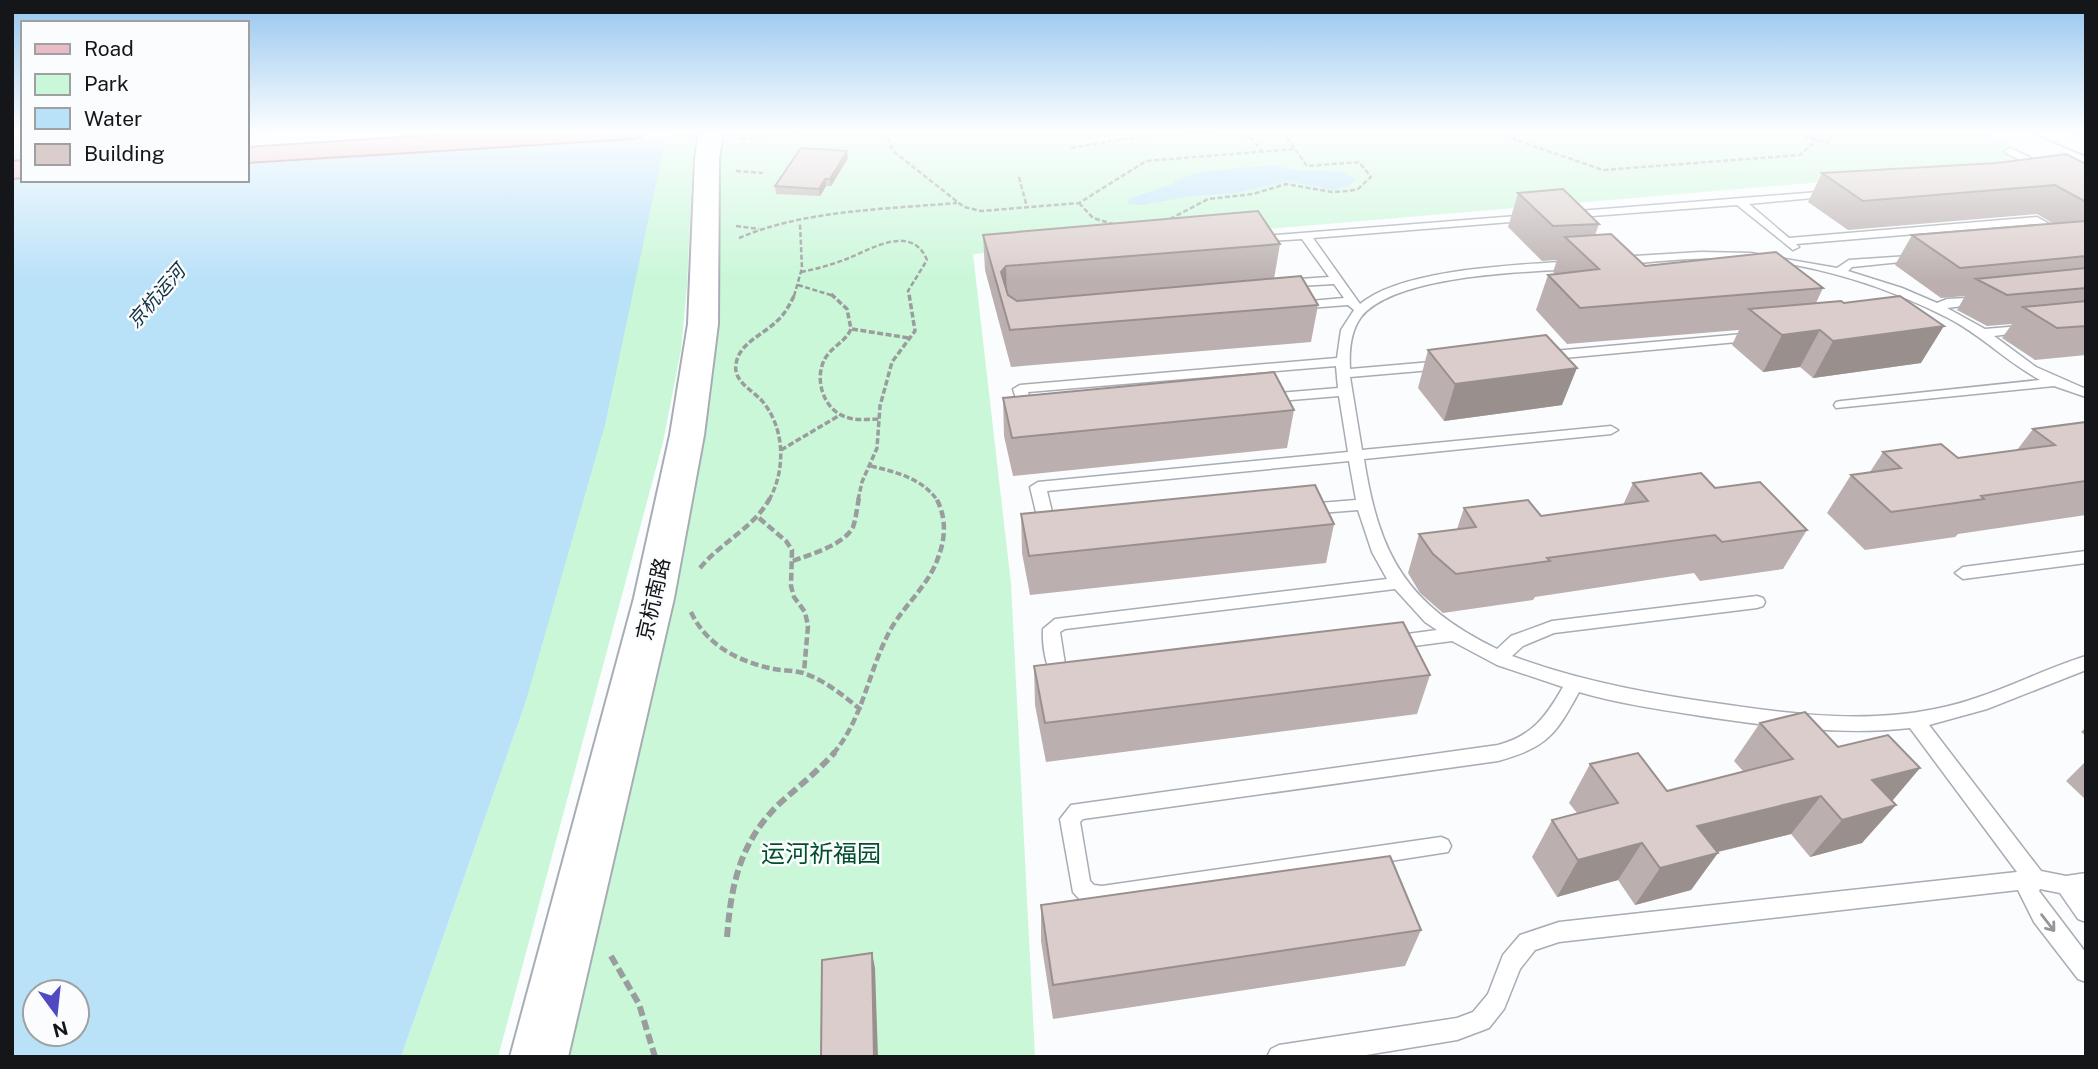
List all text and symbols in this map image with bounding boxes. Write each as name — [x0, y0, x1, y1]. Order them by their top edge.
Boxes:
legend — [21, 21, 248, 182]
text: Road — [84, 36, 134, 61]
text: Park — [84, 71, 129, 96]
text: Water — [84, 106, 142, 131]
text: Building — [84, 141, 165, 166]
water label: 京杭运河 — [123, 257, 192, 332]
street label: 京杭南路 — [631, 555, 675, 643]
park label: 运河祈福园 — [761, 839, 881, 867]
one-way arrow — [2041, 913, 2056, 932]
north arrow — [21, 978, 91, 1048]
text: N — [50, 1017, 70, 1042]

